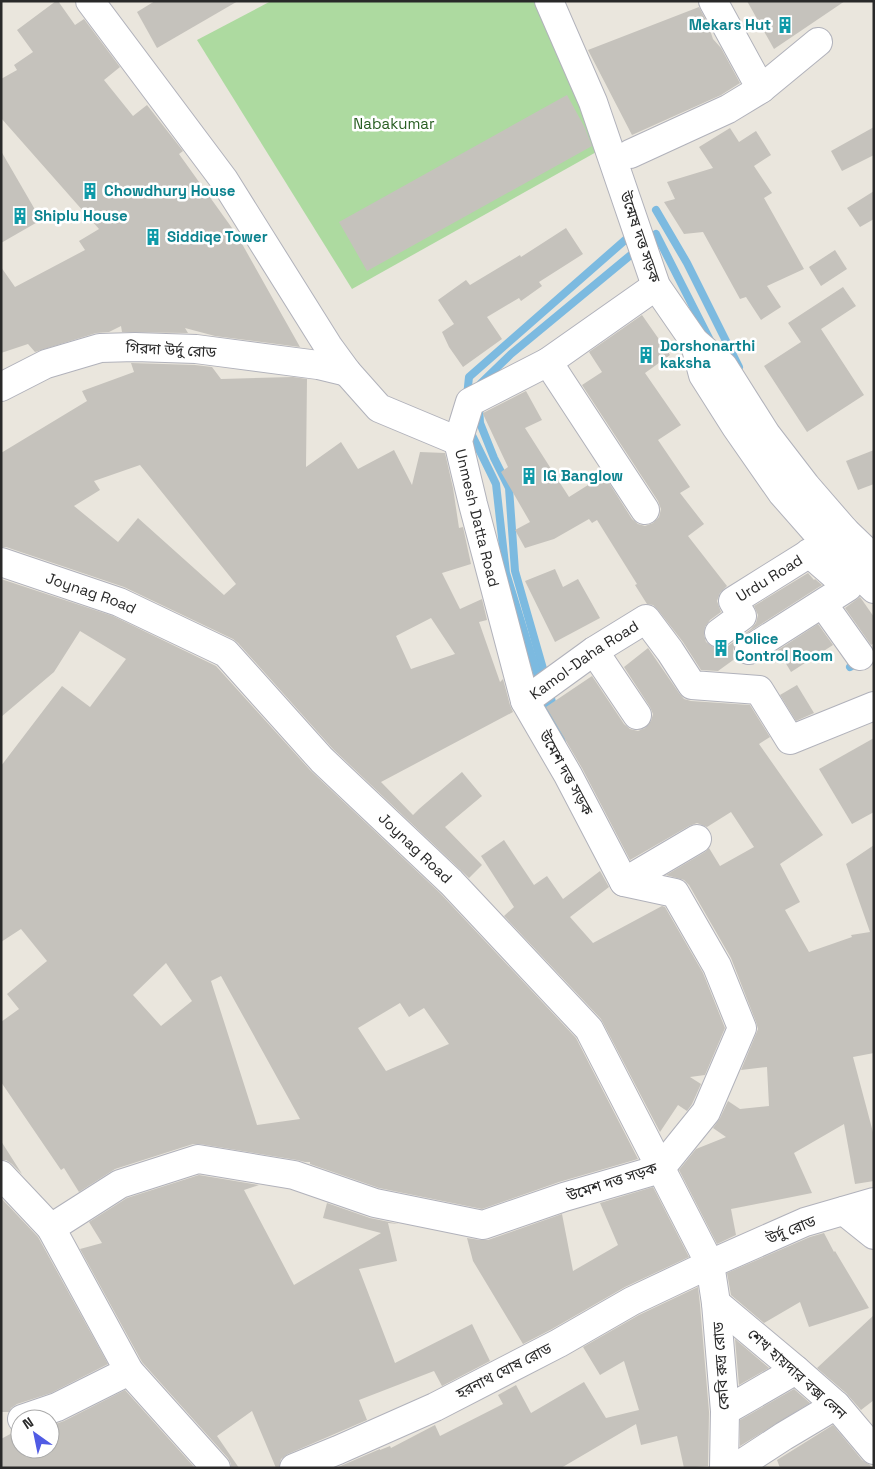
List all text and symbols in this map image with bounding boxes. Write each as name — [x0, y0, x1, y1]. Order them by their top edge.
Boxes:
place label: Mekars Hut — [689, 15, 771, 34]
building icon: Mekars Hut — [775, 15, 795, 35]
park label: Nabakumar — [353, 114, 435, 133]
building icon: Chowdhury House — [80, 181, 100, 201]
place label: Chowdhury House — [104, 181, 236, 200]
street label: উন্মেষ দত্ত সড়ক — [616, 188, 665, 286]
building icon: Shiplu House — [10, 206, 30, 226]
place label: Shiplu House — [34, 206, 128, 225]
building icon: Siddiqe Tower — [143, 227, 163, 247]
place label: Siddiqe Tower — [167, 227, 268, 246]
place label: Dorshonarthi kaksha — [660, 336, 755, 372]
street label: গিরদা উর্দু রোড — [124, 338, 217, 361]
building icon: Dorshonarthi kaksha — [636, 345, 656, 365]
street label: Unmesh Datta Road — [451, 447, 504, 589]
building icon: IG Banglow — [519, 466, 539, 486]
place label: IG Banglow — [543, 466, 623, 485]
street label: Urdu Road — [732, 550, 806, 606]
street label: Joynag Road — [43, 568, 139, 618]
street label: Kamol-Daha Road — [526, 616, 642, 703]
place label: Police Control Room — [735, 629, 833, 665]
building icon: Police Control Room — [711, 638, 731, 658]
street label: উমেশ দত্ত সড়ক — [535, 726, 598, 819]
street label: Joynag Road — [374, 808, 456, 887]
street label: উমেশ দত্ত সড়ক — [563, 1158, 660, 1205]
street label: উর্দু রোড — [762, 1211, 819, 1248]
street label: কেবি রুদ্র রোড — [708, 1321, 733, 1411]
street label: শেখ হায়দার বক্স লেন — [744, 1324, 852, 1424]
street label: হরনাথ ঘোষ রোড — [452, 1338, 555, 1403]
north arrow — [10, 1409, 60, 1459]
text: N — [19, 1413, 37, 1433]

